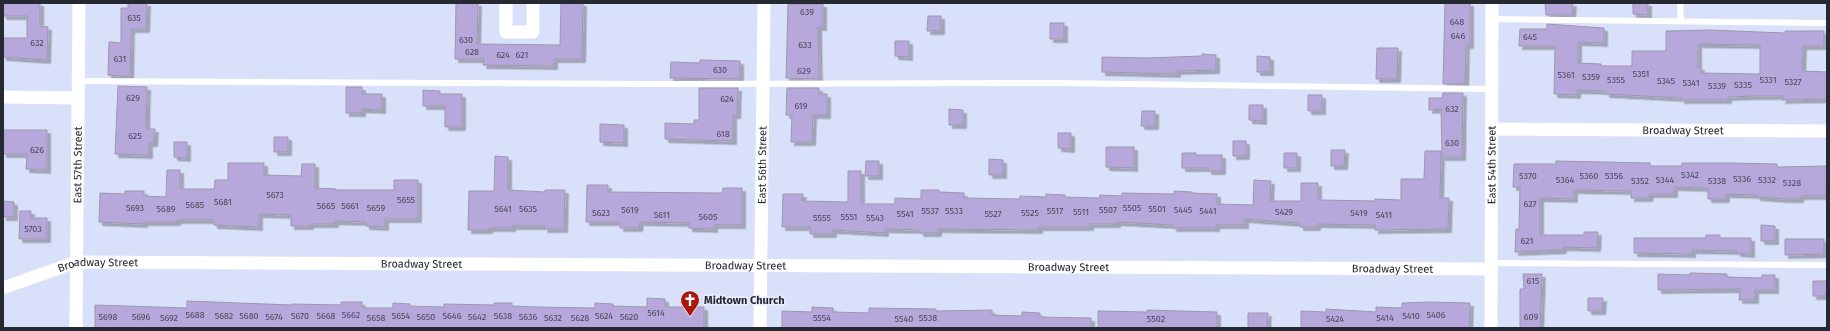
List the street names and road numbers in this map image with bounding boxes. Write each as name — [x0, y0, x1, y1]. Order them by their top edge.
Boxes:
street label: Broadway Street — [1642, 123, 1724, 137]
street label: East 57th Street — [71, 126, 84, 204]
street label: East 56th Street — [755, 126, 769, 204]
street label: East 54th Street — [1485, 126, 1498, 204]
street label: Broadway Street — [56, 255, 138, 275]
street label: Broadway Street — [381, 257, 462, 270]
street label: Broadway Street — [705, 259, 786, 272]
street label: Broadway Street — [1028, 260, 1109, 274]
street label: Broadway Street — [1352, 262, 1433, 275]

